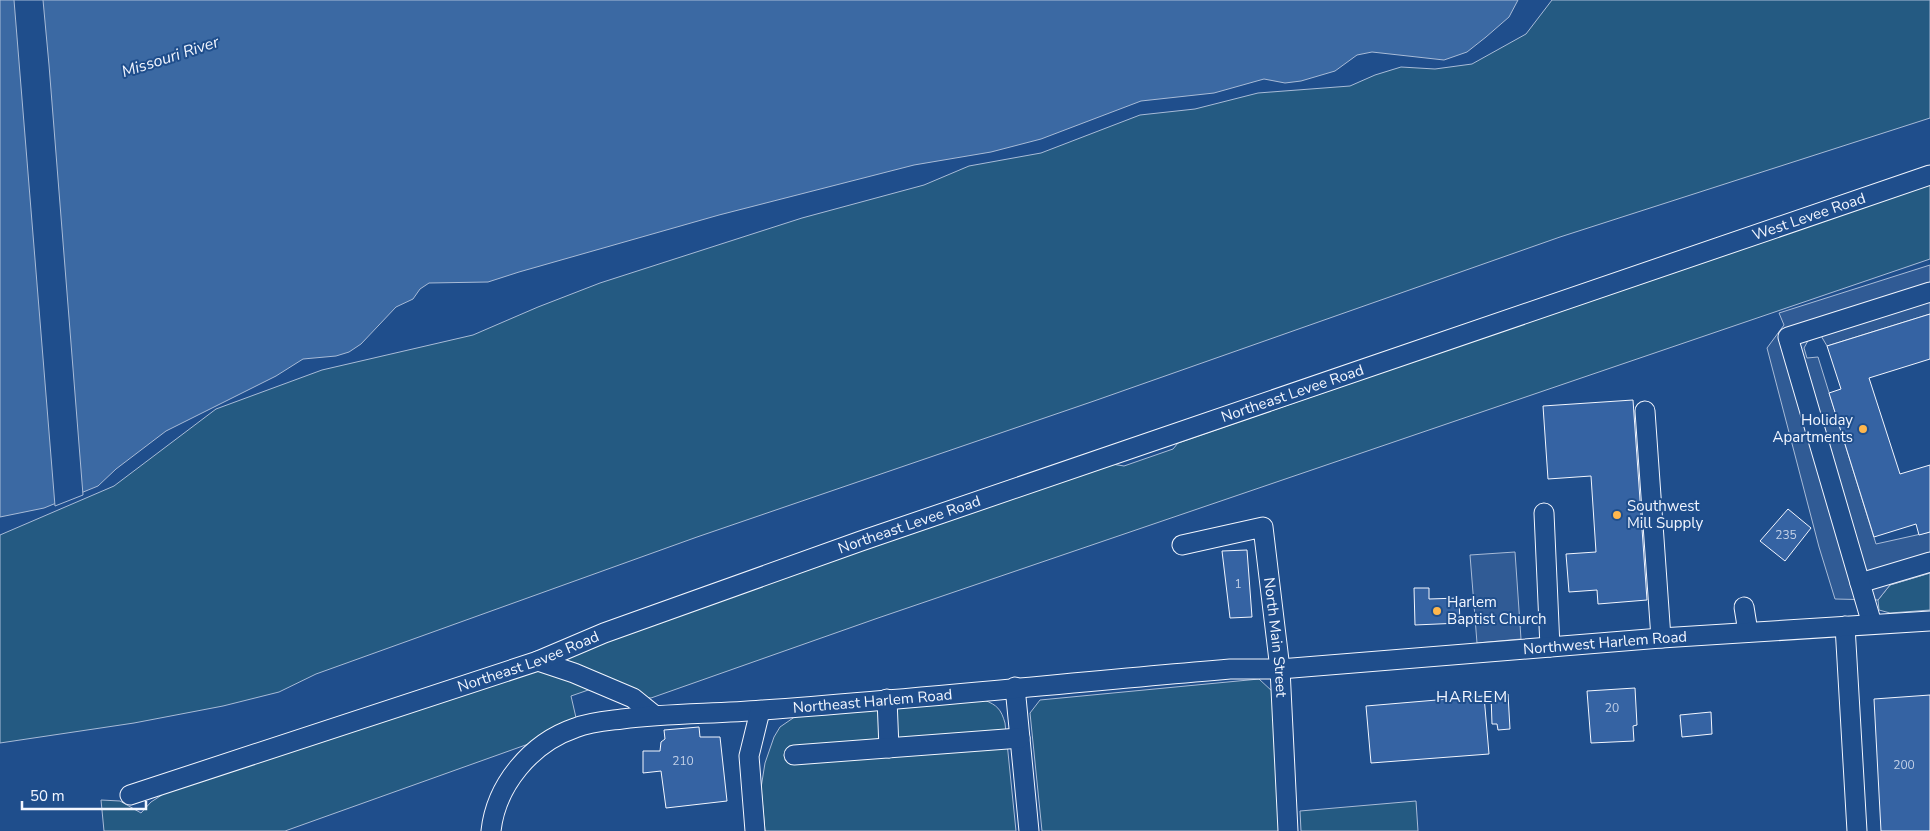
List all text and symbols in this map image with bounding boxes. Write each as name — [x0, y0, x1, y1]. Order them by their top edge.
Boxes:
water label: Missouri River — [119, 30, 223, 83]
street label: West Levee Road — [1750, 188, 1868, 245]
street label: Northeast Levee Road — [1218, 360, 1366, 427]
place label: Holiday Apartments — [1773, 410, 1853, 447]
marker: Holiday Apartments — [1857, 423, 1869, 435]
street label: Northeast Levee Road — [835, 491, 983, 558]
place label: Southwest Mill Supply — [1627, 496, 1703, 533]
marker: Southwest Mill Supply — [1611, 509, 1623, 521]
house number: 235 — [1775, 527, 1797, 543]
house number: 1 — [1234, 576, 1242, 592]
street label: North Main Street — [1259, 576, 1291, 698]
place label: Harlem Baptist Church — [1447, 592, 1547, 629]
marker: Harlem Baptist Church — [1431, 605, 1443, 617]
street label: Northeast Levee Road — [455, 626, 602, 697]
street label: Northwest Harlem Road — [1522, 626, 1688, 659]
street label: Northeast Harlem Road — [792, 684, 953, 718]
district label: HARLEM — [1436, 686, 1508, 708]
house number: 20 — [1605, 700, 1619, 716]
house number: 210 — [672, 753, 694, 769]
house number: 200 — [1893, 757, 1915, 773]
scale bar — [22, 778, 146, 810]
text: 50 m — [30, 786, 65, 806]

